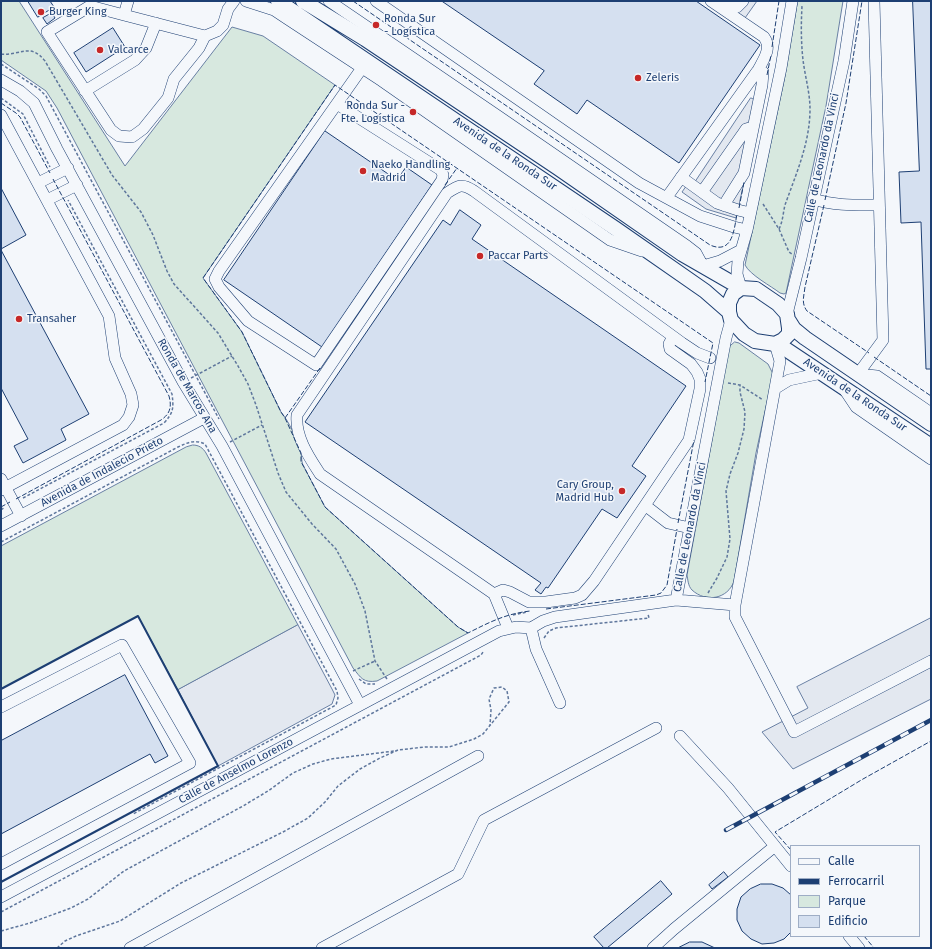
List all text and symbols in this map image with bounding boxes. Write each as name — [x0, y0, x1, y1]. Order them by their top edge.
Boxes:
place label: Burger King — [49, 5, 107, 19]
marker: Burger King — [36, 7, 46, 17]
place label: Ronda Sur - Logística — [384, 12, 435, 38]
marker: Ronda Sur - Logística — [371, 20, 381, 30]
place label: Valcarce — [108, 43, 149, 57]
marker: Valcarce — [95, 45, 105, 55]
place label: Zeleris — [646, 71, 679, 85]
marker: Zeleris — [633, 73, 643, 83]
street label: Calle de Leonardo da Vinci — [802, 92, 842, 224]
place label: Ronda Sur - Fte. Logística — [341, 99, 405, 125]
marker: Ronda Sur - Fte. Logística — [408, 107, 418, 117]
street label: Avenida de la Ronda Sur — [451, 114, 559, 194]
place label: Naeko Handling Madrid — [371, 158, 450, 184]
marker: Naeko Handling Madrid — [358, 166, 368, 176]
place label: Paccar Parts — [488, 249, 548, 263]
marker: Paccar Parts — [475, 251, 485, 261]
place label: Transaher — [27, 312, 76, 326]
marker: Transaher — [14, 314, 24, 324]
street label: Ronda de Marcos Ana — [155, 336, 219, 436]
street label: Avenida de la Ronda Sur — [801, 355, 909, 435]
street label: Avenida de Indalecio Prieto — [38, 434, 166, 510]
street label: Calle de Leonardo da Vinci — [671, 461, 709, 593]
place label: Cary Group, Madrid Hub — [556, 478, 614, 504]
marker: Cary Group, Madrid Hub — [617, 486, 627, 496]
street label: Calle de Anselmo Lorenzo — [177, 735, 295, 807]
legend — [790, 845, 920, 937]
text: Calle — [828, 854, 855, 868]
text: Ferrocarril — [828, 874, 884, 888]
text: Parque — [828, 894, 866, 908]
text: Edificio — [828, 914, 868, 928]

